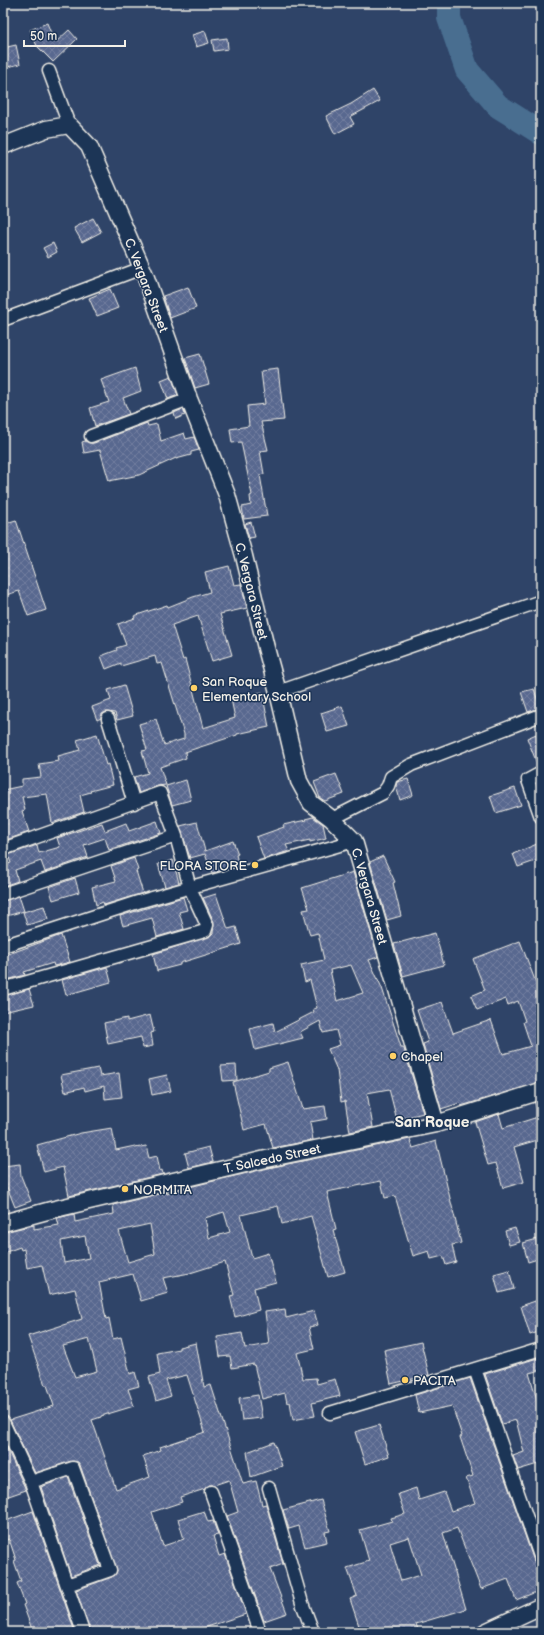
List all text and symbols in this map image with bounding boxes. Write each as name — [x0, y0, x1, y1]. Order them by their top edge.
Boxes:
scale bar — [24, 22, 125, 48]
text: 50 m — [30, 29, 57, 44]
street label: C. Vergara Street — [121, 236, 171, 335]
street label: C. Vergara Street — [231, 541, 271, 641]
place label: San Roque Elementary School — [202, 674, 311, 705]
marker: San Roque Elementary School — [189, 683, 199, 693]
street label: C. Vergara Street — [348, 846, 390, 946]
place label: FLORA STORE — [159, 858, 247, 874]
marker: FLORA STORE — [250, 860, 260, 870]
place label: Chapel — [401, 1049, 443, 1065]
marker: Chapel — [388, 1051, 398, 1061]
district label: San Roque — [395, 1113, 470, 1132]
street label: T. Salcedo Street — [222, 1141, 322, 1177]
place label: NORMITA — [133, 1182, 192, 1198]
marker: NORMITA — [120, 1184, 130, 1194]
place label: PACITA — [413, 1373, 456, 1389]
marker: PACITA — [400, 1375, 410, 1385]

